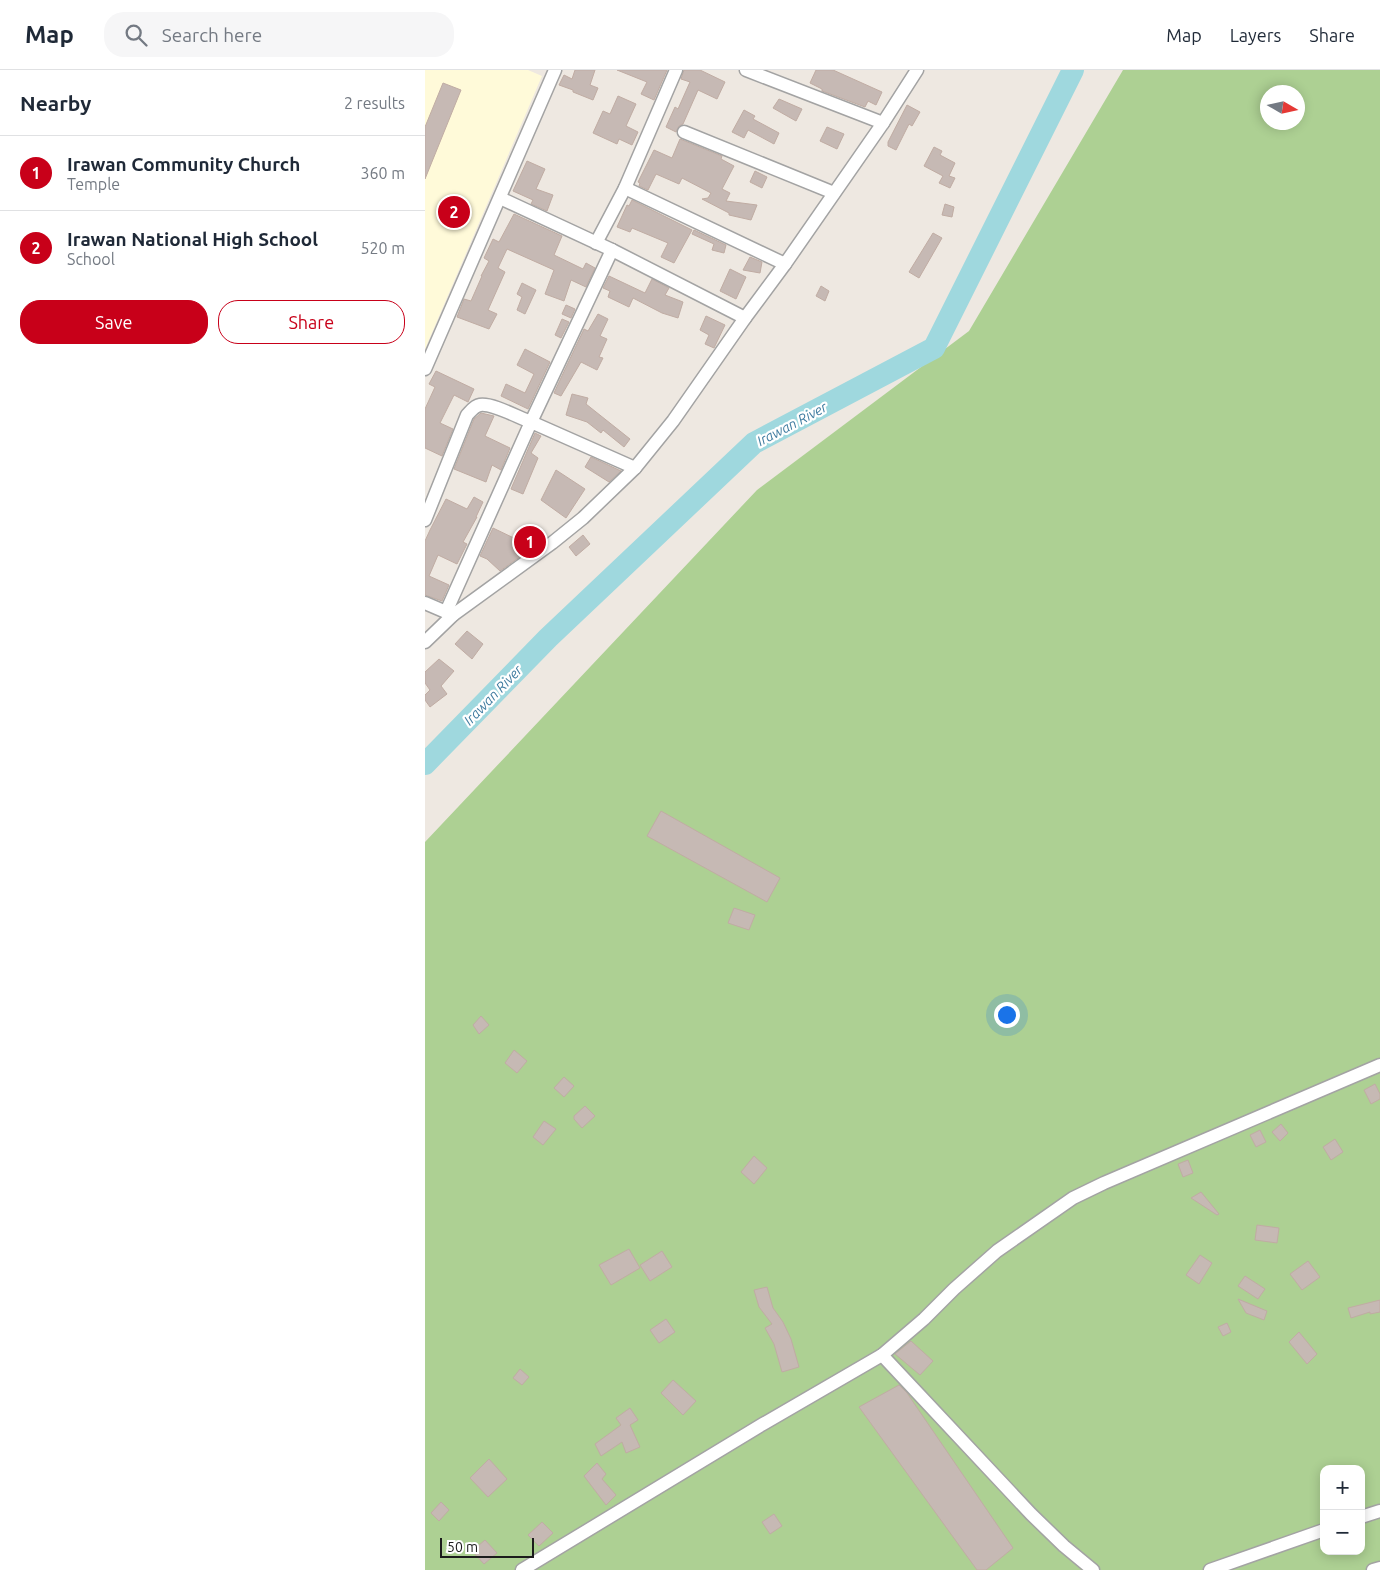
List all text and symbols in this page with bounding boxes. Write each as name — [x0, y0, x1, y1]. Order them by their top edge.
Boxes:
search box — [104, 12, 454, 57]
text: Map — [25, 21, 74, 48]
icon: search — [122, 21, 150, 49]
text: Search here — [162, 24, 262, 46]
text: Map — [1166, 25, 1202, 45]
text: Layers — [1230, 25, 1281, 45]
text: Share — [1309, 25, 1355, 45]
north arrow — [1260, 85, 1305, 130]
text: Nearby — [20, 91, 91, 115]
text: 2 results — [344, 94, 405, 112]
text: Irawan Community Church — [67, 153, 300, 175]
text: 1 — [31, 164, 41, 182]
text: 360 m — [360, 164, 405, 182]
text: Temple — [67, 175, 120, 193]
pin: 2 — [438, 193, 470, 231]
text: Irawan National High School — [67, 228, 318, 250]
text: 2 — [31, 239, 41, 257]
text: 520 m — [360, 239, 405, 257]
text: School — [67, 250, 115, 268]
button: Save — [20, 300, 208, 344]
button: Share — [218, 300, 405, 344]
water label: Irawan River — [754, 399, 830, 449]
pin: 1 — [514, 523, 546, 561]
water label: Irawan River — [461, 661, 526, 728]
your location — [994, 1002, 1020, 1028]
map controls — [1320, 1465, 1365, 1555]
button: + — [1320, 1465, 1365, 1510]
button: − — [1320, 1510, 1365, 1555]
scale bar — [440, 1535, 534, 1558]
text: 50 m — [447, 1539, 478, 1555]

